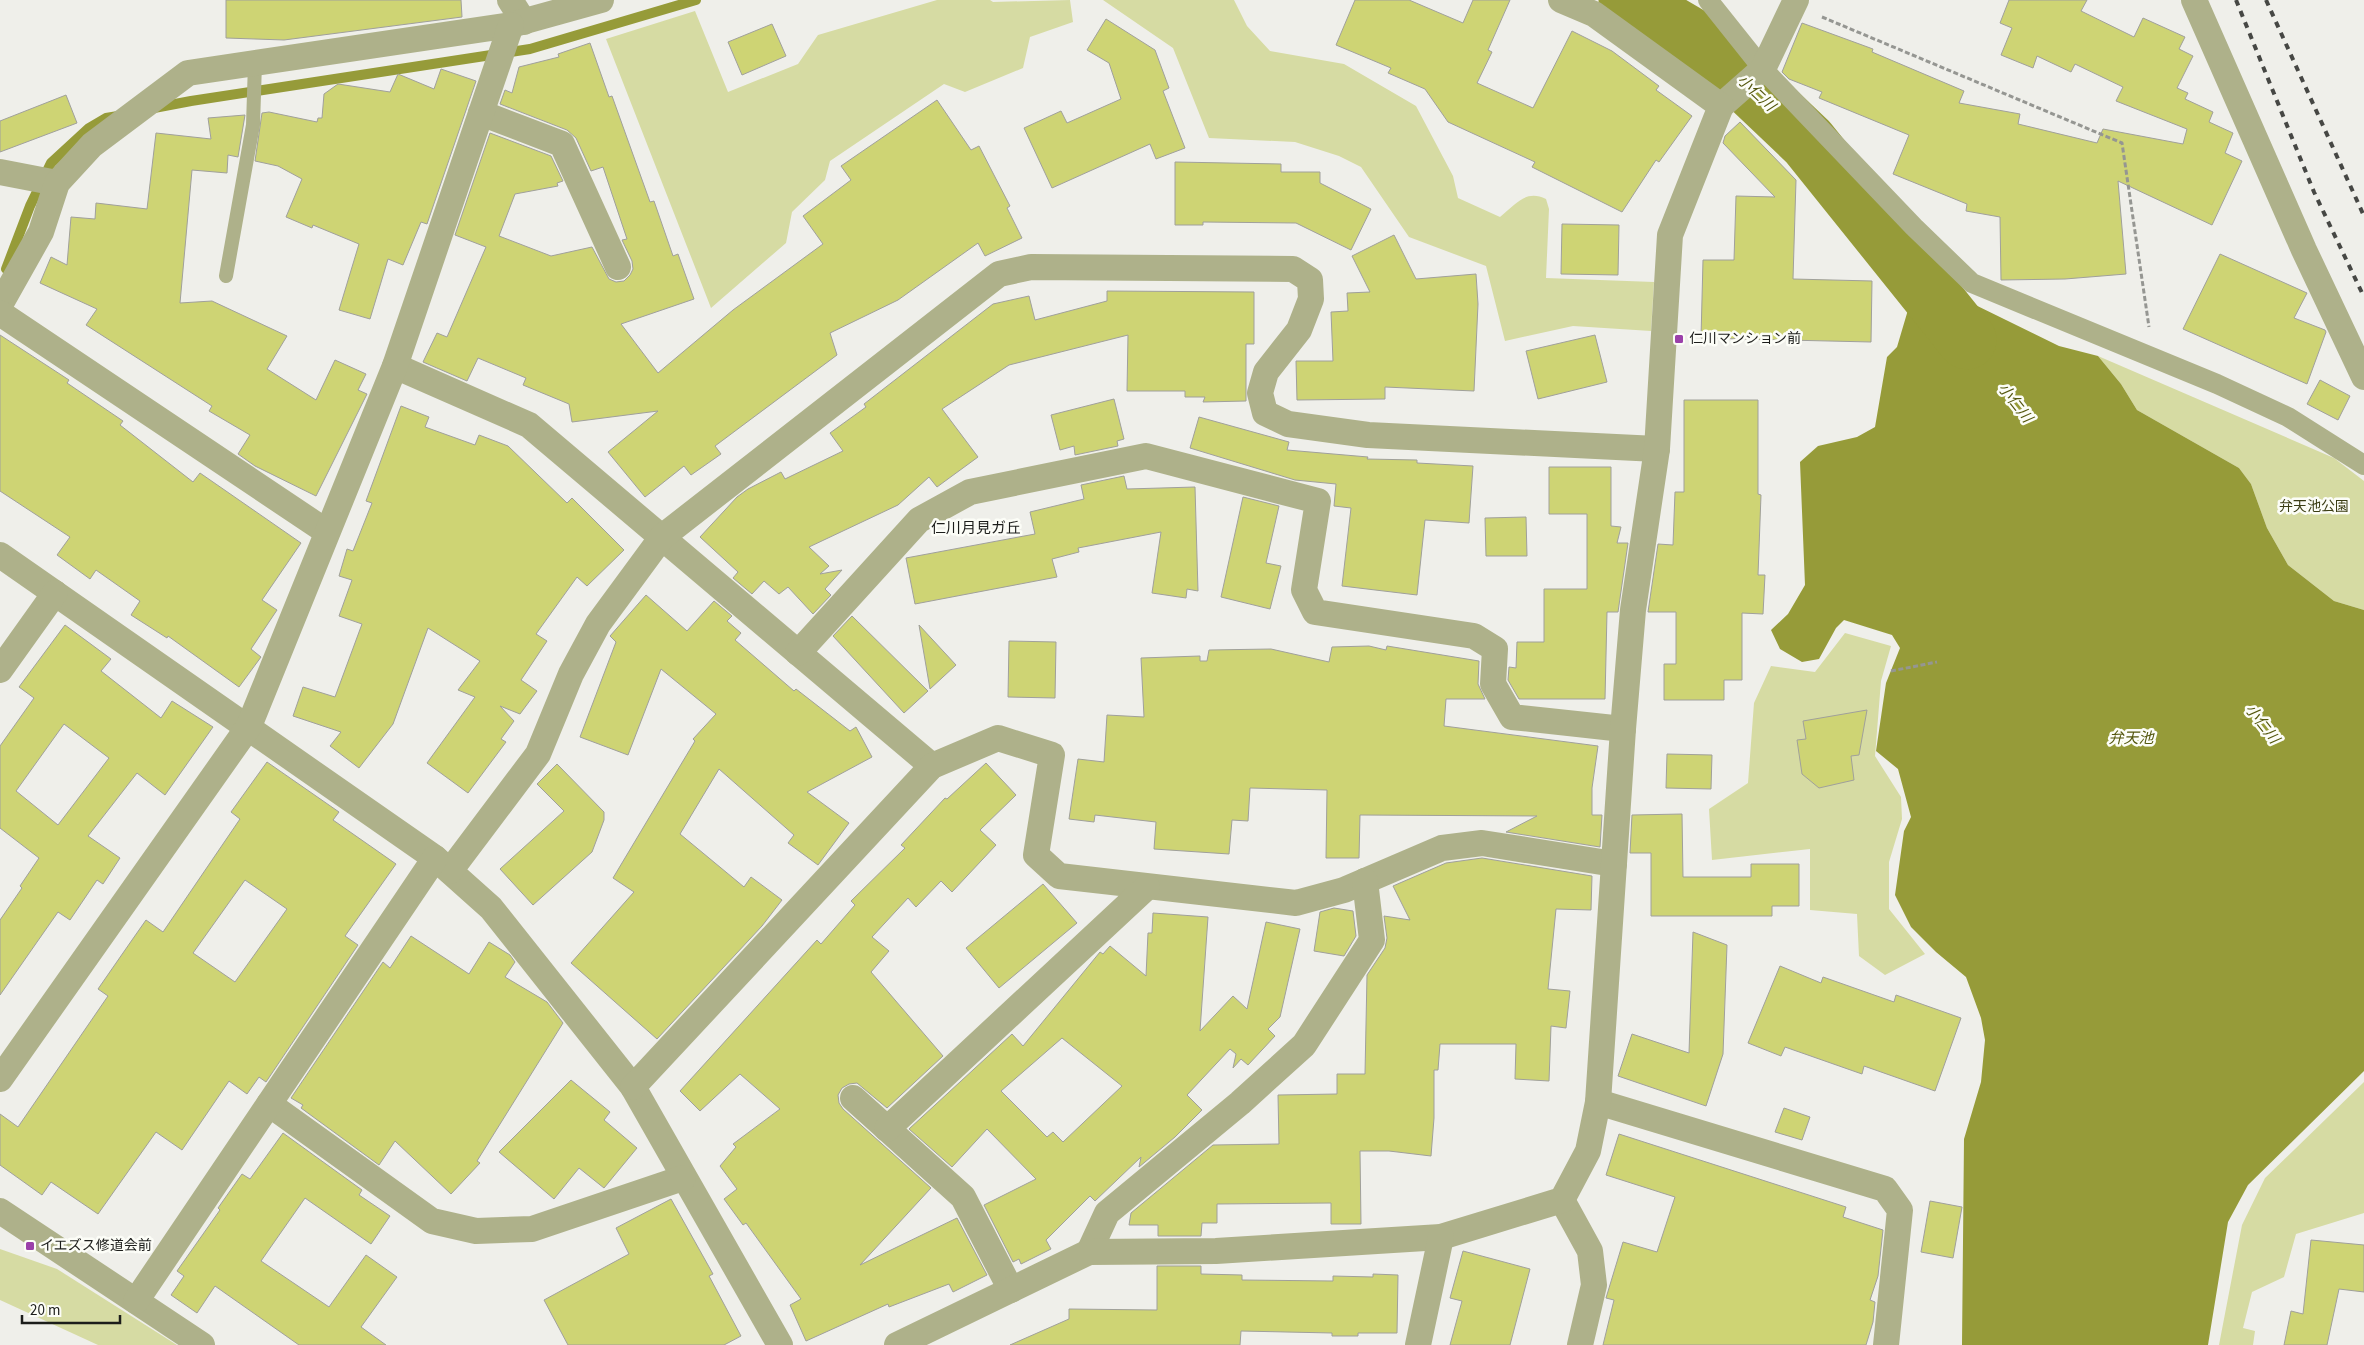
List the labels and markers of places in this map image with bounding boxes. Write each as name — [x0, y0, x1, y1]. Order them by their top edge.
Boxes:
place label: 仁川マンション前 — [1689, 329, 1801, 349]
marker: 仁川マンション前 — [1673, 333, 1685, 345]
place label: イエズス修道会前 — [40, 1236, 152, 1256]
marker: イエズス修道会前 — [24, 1240, 36, 1252]

